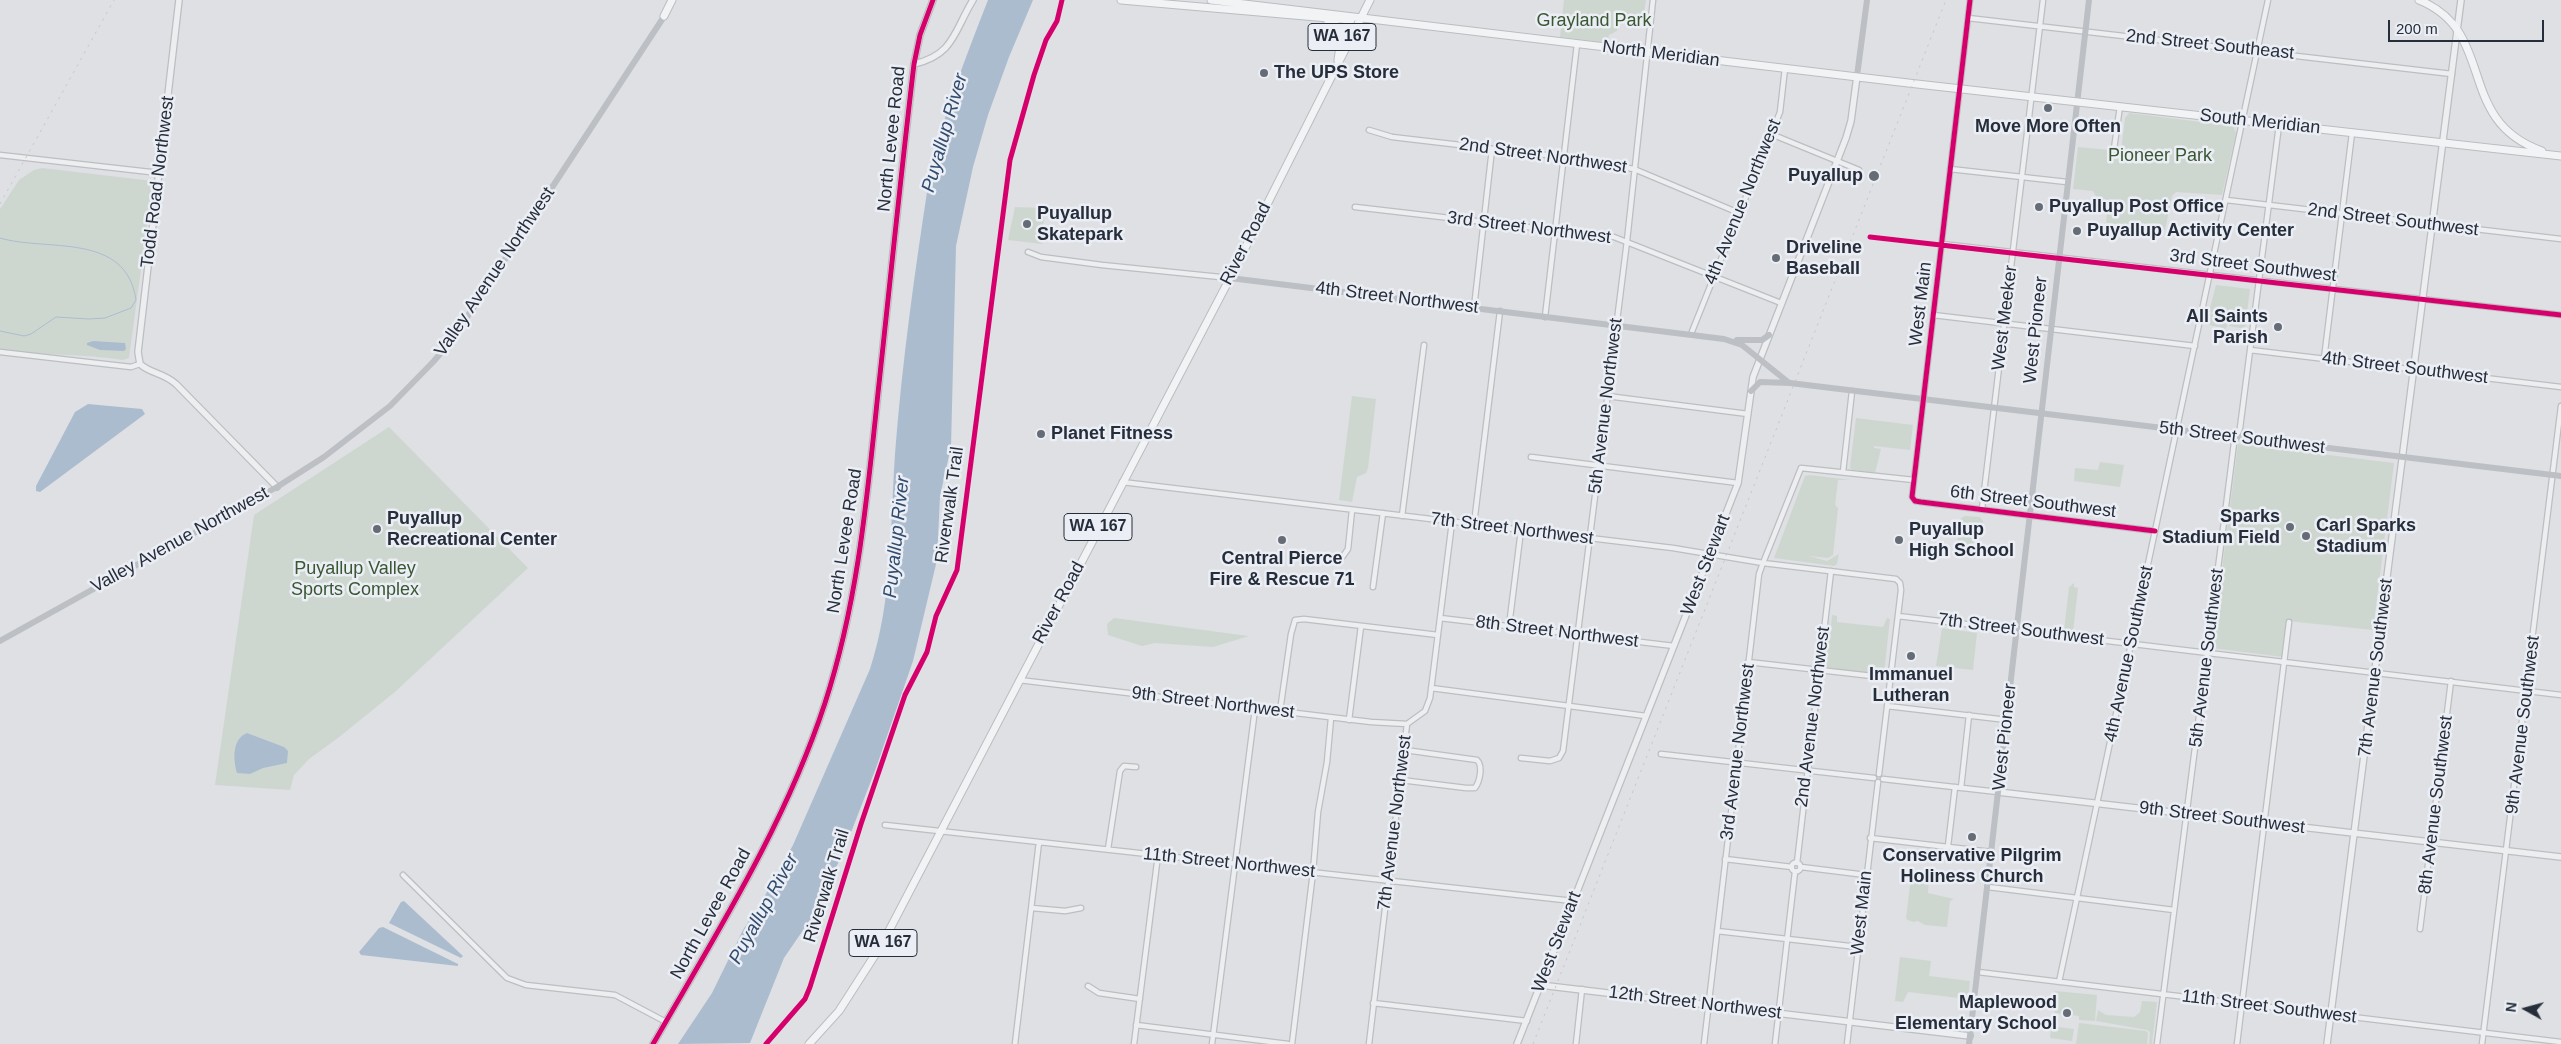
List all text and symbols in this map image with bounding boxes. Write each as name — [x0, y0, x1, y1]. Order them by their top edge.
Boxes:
park label: Grayland Park — [1536, 10, 1652, 32]
scale bar — [2391, 10, 2547, 42]
text: 200 m — [2396, 20, 2438, 37]
road number: WA 167 — [1308, 24, 1376, 51]
street label: 2nd Street Southeast — [2125, 25, 2295, 65]
street label: North Meridian — [1601, 36, 1721, 72]
place label: The UPS Store — [1274, 62, 1399, 84]
street label: North Levee Road — [874, 65, 910, 213]
marker: The UPS Store — [1258, 67, 1270, 79]
water label: Puyallup River — [917, 71, 973, 195]
street label: Todd Road Northwest — [137, 95, 179, 269]
marker: Move More Often — [2042, 102, 2054, 114]
street label: South Meridian — [2199, 105, 2321, 139]
street label: 4th Avenue Northwest — [1700, 116, 1786, 288]
place label: Move More Often — [1975, 116, 2121, 138]
street label: 2nd Street Northwest — [1458, 134, 1628, 178]
park label: Pioneer Park — [2108, 145, 2212, 167]
place label: Puyallup — [1788, 165, 1863, 187]
marker: Puyallup — [1867, 169, 1881, 183]
street label: Valley Avenue Northwest — [430, 183, 560, 361]
place label: Puyallup Post Office — [2049, 196, 2224, 218]
street label: River Road — [1216, 199, 1276, 289]
street label: 2nd Street Southwest — [2306, 199, 2480, 241]
marker: Puyallup Post Office — [2033, 201, 2045, 213]
place label: Puyallup Skatepark — [1037, 203, 1123, 245]
street label: 3rd Street Northwest — [1446, 207, 1612, 249]
marker: Puyallup Skatepark — [1021, 218, 1033, 230]
place label: Puyallup Activity Center — [2087, 220, 2294, 242]
marker: Puyallup Activity Center — [2071, 225, 2083, 237]
place label: Driveline Baseball — [1786, 237, 1862, 280]
street label: 3rd Street Southwest — [2168, 245, 2338, 287]
marker: Driveline Baseball — [1770, 252, 1782, 264]
street label: West Main — [1905, 261, 1937, 347]
street label: West Meeker — [1988, 264, 2022, 372]
street label: West Pioneer — [2020, 275, 2052, 385]
street label: 4th Street Northwest — [1314, 277, 1480, 319]
place label: All Saints Parish — [2186, 306, 2268, 348]
street label: 5th Avenue Northwest — [1585, 317, 1627, 495]
marker: All Saints Parish — [2272, 321, 2284, 333]
street label: 4th Street Southwest — [2321, 347, 2489, 389]
street label: 5th Street Southwest — [2158, 417, 2326, 459]
place label: Planet Fitness — [1051, 423, 1173, 445]
marker: Planet Fitness — [1035, 428, 1047, 440]
street label: Riverwalk Trail — [931, 445, 969, 565]
street label: North Levee Road — [823, 467, 867, 615]
water label: Puyallup River — [879, 475, 915, 599]
street label: 6th Street Southwest — [1949, 481, 2117, 523]
street label: Valley Avenue Northwest — [88, 482, 272, 598]
place label: Sparks Stadium Field — [2162, 506, 2280, 548]
place label: Puyallup Recreational Center — [387, 508, 557, 550]
street label: 7th Street Northwest — [1429, 508, 1595, 550]
street label: West Stewart — [1677, 511, 1735, 619]
road number: WA 167 — [1064, 514, 1132, 540]
place label: Carl Sparks Stadium — [2316, 515, 2416, 558]
place label: Puyallup High School — [1909, 519, 2014, 562]
marker: Sparks Stadium Field — [2284, 521, 2296, 533]
marker: Puyallup Recreational Center — [371, 523, 383, 535]
marker: Carl Sparks Stadium — [2300, 530, 2312, 542]
marker: Central Pierce Fire & Rescue 71 — [1276, 534, 1288, 546]
marker: Puyallup High School — [1893, 534, 1905, 546]
place label: Central Pierce Fire & Rescue 71 — [1209, 548, 1355, 590]
park label: Puyallup Valley Sports Complex — [291, 558, 419, 600]
street label: River Road — [1028, 558, 1090, 648]
street label: 4th Avenue Southwest — [2100, 564, 2158, 744]
street label: 5th Avenue Southwest — [2185, 567, 2229, 749]
street label: 7th Avenue Southwest — [2354, 577, 2398, 759]
street label: 7th Street Southwest — [1937, 609, 2105, 651]
street label: 8th Street Northwest — [1474, 611, 1640, 653]
street label: 2nd Avenue Northwest — [1791, 625, 1835, 809]
street label: 9th Avenue Southwest — [2501, 634, 2545, 816]
marker: Immanuel Lutheran — [1905, 650, 1917, 662]
street label: 3rd Avenue Northwest — [1716, 662, 1760, 842]
place label: Immanuel Lutheran — [1869, 664, 1953, 706]
street label: 9th Street Northwest — [1130, 682, 1296, 724]
street label: West Pioneer — [1989, 682, 2021, 792]
street label: 8th Avenue Southwest — [2414, 714, 2458, 896]
street label: 7th Avenue Northwest — [1374, 734, 1416, 912]
street label: 9th Street Southwest — [2138, 797, 2306, 839]
street label: Riverwalk Trail — [800, 827, 854, 945]
marker: Conservative Pilgrim Holiness Church — [1966, 831, 1978, 843]
street label: 11th Street Northwest — [1142, 843, 1316, 883]
street label: North Levee Road — [666, 845, 756, 983]
place label: Conservative Pilgrim Holiness Church — [1882, 845, 2062, 888]
water label: Puyallup River — [724, 850, 804, 968]
street label: West Main — [1847, 870, 1877, 956]
street label: West Stewart — [1528, 888, 1586, 996]
road number: WA 167 — [849, 930, 917, 956]
street label: 12th Street Northwest — [1607, 982, 1783, 1024]
north arrow — [2501, 984, 2551, 1034]
street label: 11th Street Southwest — [2180, 986, 2358, 1028]
place label: Maplewood Elementary School — [1895, 992, 2057, 1034]
text: N — [2503, 1001, 2520, 1013]
marker: Maplewood Elementary School — [2061, 1007, 2073, 1019]

